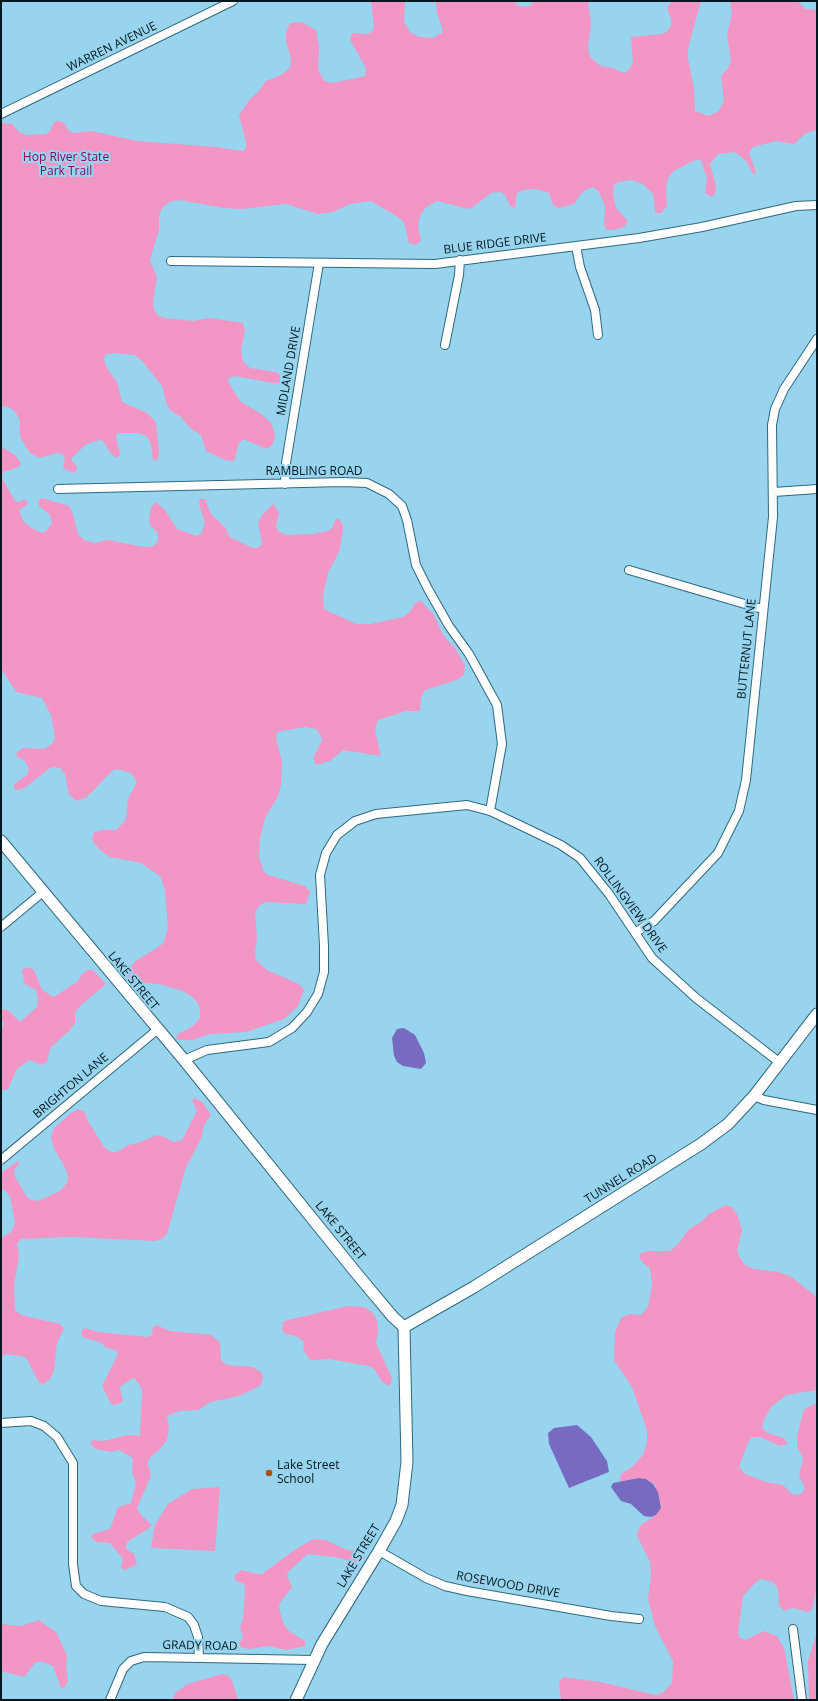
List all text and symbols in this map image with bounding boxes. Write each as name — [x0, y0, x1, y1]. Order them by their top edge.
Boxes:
street label: WARREN AVENUE — [65, 19, 159, 75]
park label: Hop River State Park Trail — [23, 151, 109, 179]
street label: BLUE RIDGE DRIVE — [443, 231, 547, 257]
street label: MIDLAND DRIVE — [274, 325, 304, 417]
street label: RAMBLING ROAD — [265, 465, 363, 479]
street label: BUTTERNUT LANE — [735, 598, 759, 700]
street label: ROLLINGVIEW DRIVE — [590, 854, 670, 956]
street label: LAKE STREET — [104, 949, 162, 1013]
street label: BRIGHTON LANE — [30, 1050, 112, 1122]
street label: TUNNEL ROAD — [582, 1151, 660, 1207]
street label: LAKE STREET — [312, 1199, 368, 1263]
place label: Lake Street School — [277, 1459, 340, 1487]
marker: Lake Street School — [264, 1468, 274, 1478]
street label: LAKE STREET — [334, 1522, 384, 1590]
street label: ROSEWOOD DRIVE — [455, 1569, 561, 1601]
street label: GRADY ROAD — [162, 1638, 238, 1654]

